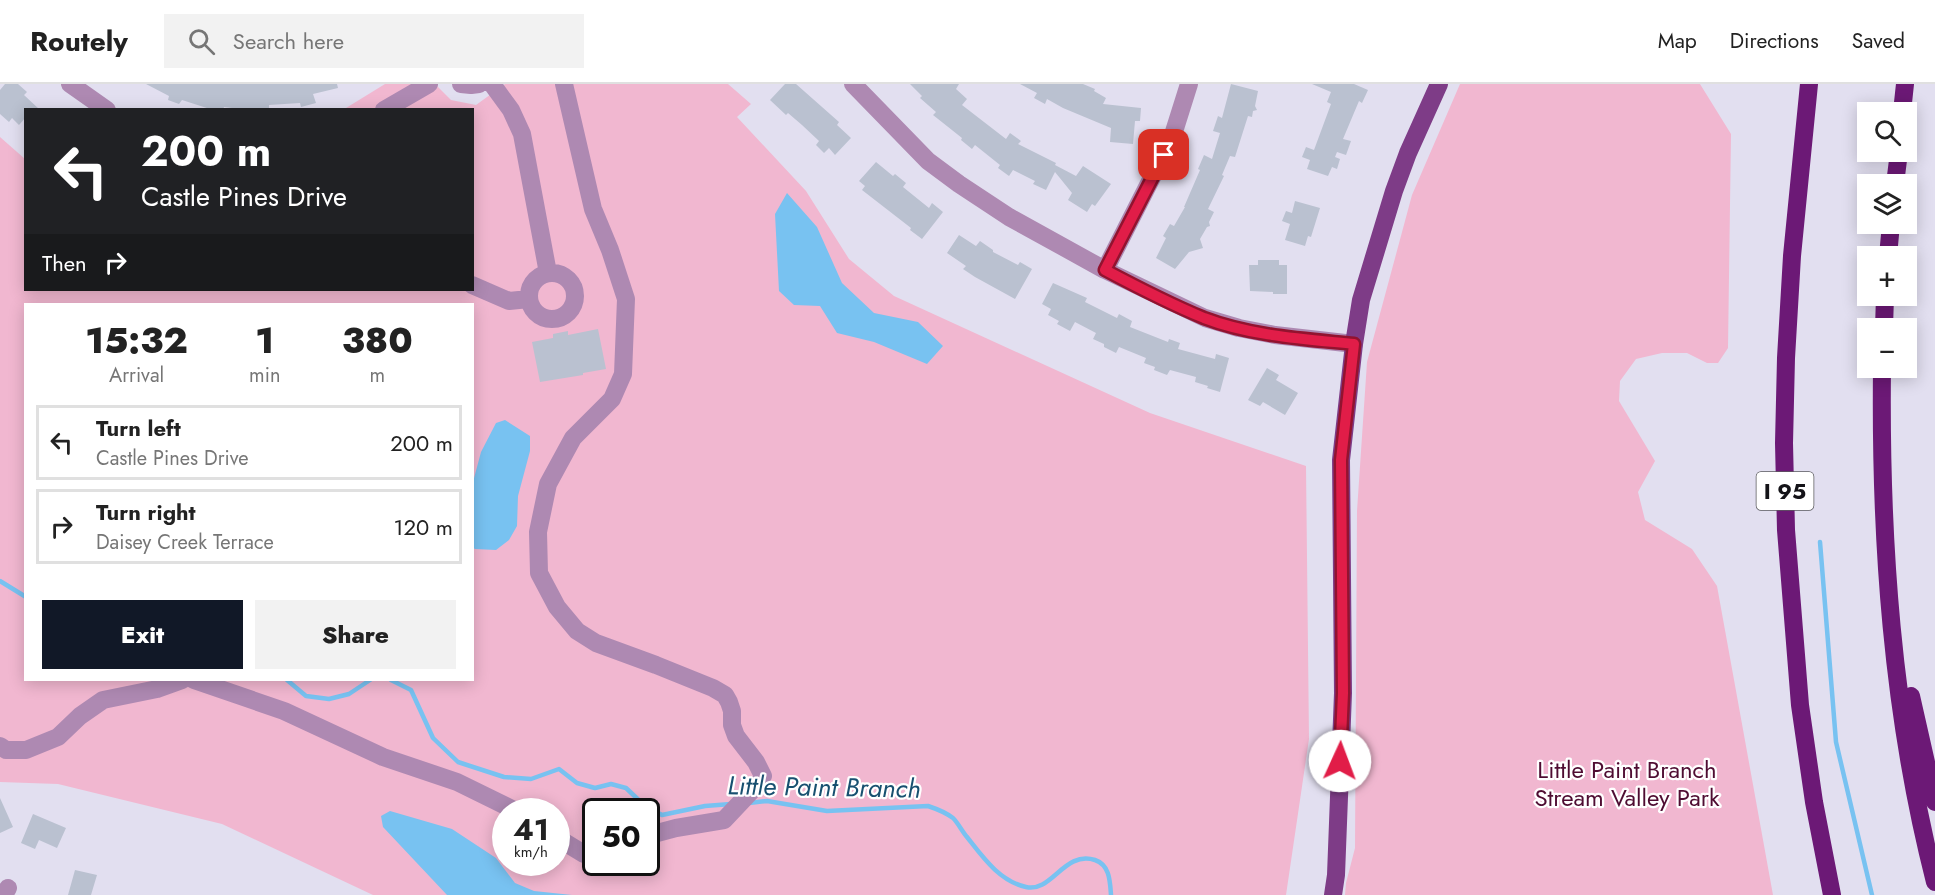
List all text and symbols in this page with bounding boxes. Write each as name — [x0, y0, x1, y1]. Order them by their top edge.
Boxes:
search box — [164, 14, 584, 68]
text: Routely — [30, 21, 128, 62]
icon: search — [185, 25, 218, 58]
text: Search here — [233, 25, 344, 57]
text: Map — [1658, 26, 1697, 56]
text: Directions — [1730, 26, 1819, 56]
text: Saved — [1852, 26, 1905, 56]
map controls — [1857, 102, 1917, 378]
button: search — [1857, 102, 1917, 162]
text: 200 m — [141, 121, 271, 182]
pin — [1138, 129, 1189, 180]
icon: left — [42, 132, 120, 210]
icon: arrive — [1147, 138, 1180, 171]
button: layers — [1857, 174, 1917, 234]
text: Castle Pines Drive — [141, 177, 347, 216]
icon: right — [99, 246, 132, 279]
button: + — [1857, 246, 1917, 306]
text: Then — [42, 247, 87, 279]
text: 15:32 — [85, 314, 188, 366]
text: 1 — [255, 314, 274, 366]
text: 380 — [342, 314, 413, 366]
button: − — [1857, 318, 1917, 378]
text: Arrival — [109, 361, 164, 390]
text: min — [249, 361, 280, 390]
text: m — [369, 361, 385, 390]
text: Turn left — [96, 412, 181, 444]
icon: left — [45, 426, 78, 459]
text: 200 m — [390, 427, 453, 459]
text: Castle Pines Drive — [96, 444, 249, 473]
road number: I 95 — [1756, 472, 1814, 510]
text: Turn right — [96, 496, 196, 528]
icon: right — [45, 510, 78, 543]
text: 120 m — [394, 511, 453, 543]
text: Daisey Creek Terrace — [96, 528, 274, 557]
button: Exit — [42, 600, 243, 669]
button: Share — [255, 600, 456, 669]
position arrow — [1308, 729, 1372, 793]
park label: Little Paint Branch Stream Valley Park — [1534, 752, 1720, 815]
water label: Little Paint Branch — [727, 766, 921, 808]
speed limit sign: 50 — [582, 798, 660, 876]
text: 41 — [513, 808, 549, 851]
text: km/h — [514, 841, 548, 863]

